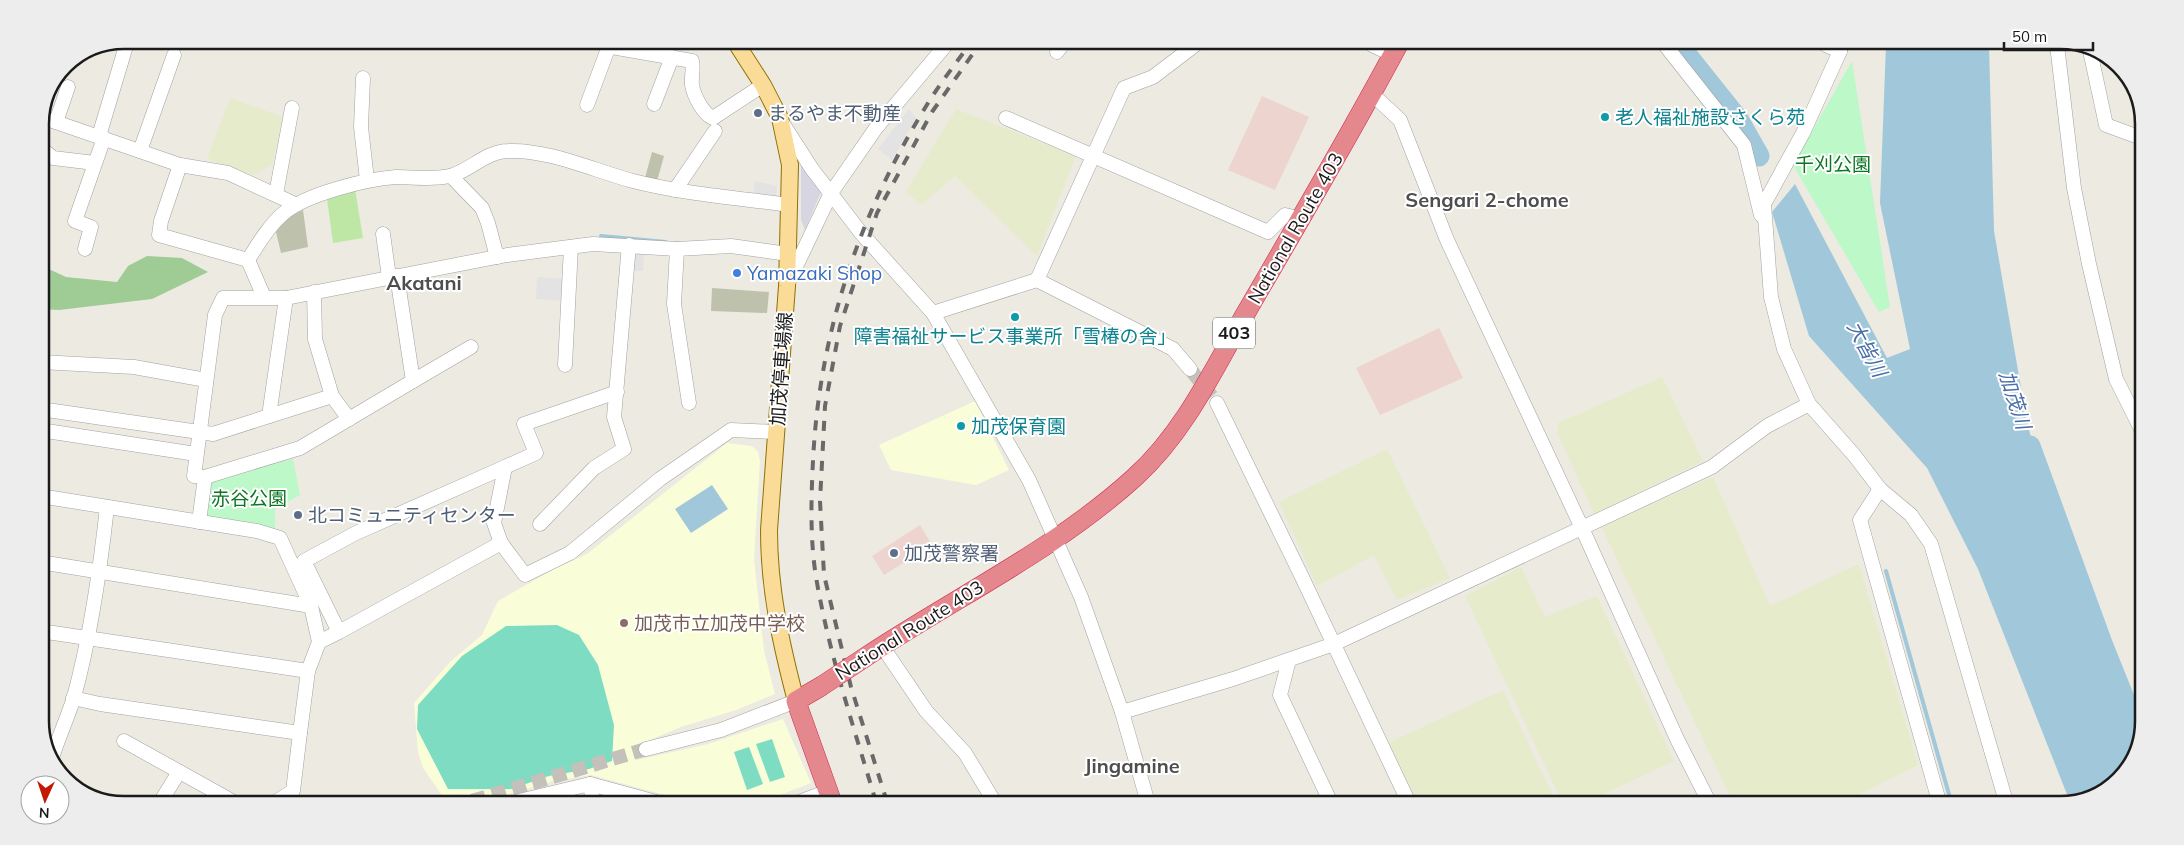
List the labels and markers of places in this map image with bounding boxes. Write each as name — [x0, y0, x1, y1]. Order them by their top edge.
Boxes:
place label: まるやま不動産 — [768, 101, 901, 125]
place label: 老人福祉施設さくら苑 — [1615, 105, 1805, 129]
marker: まるやま不動産 — [752, 107, 764, 119]
marker: 老人福祉施設さくら苑 — [1599, 111, 1611, 123]
place label: Yamazaki Shop — [746, 261, 882, 285]
marker: Yamazaki Shop — [731, 267, 743, 279]
marker: 障害福祉サービス事業所「雪椿の舎」 — [1009, 311, 1021, 323]
place label: 障害福祉サービス事業所「雪椿の舎」 — [853, 324, 1177, 348]
place label: 加茂保育園 — [971, 414, 1066, 438]
marker: 加茂保育園 — [955, 420, 967, 432]
place label: 北コミュニティセンター — [308, 503, 516, 527]
marker: 北コミュニティセンター — [292, 509, 304, 521]
place label: 加茂警察署 — [904, 541, 999, 565]
marker: 加茂警察署 — [888, 547, 900, 559]
place label: 加茂市立加茂中学校 — [634, 611, 805, 635]
marker: 加茂市立加茂中学校 — [618, 617, 630, 629]

